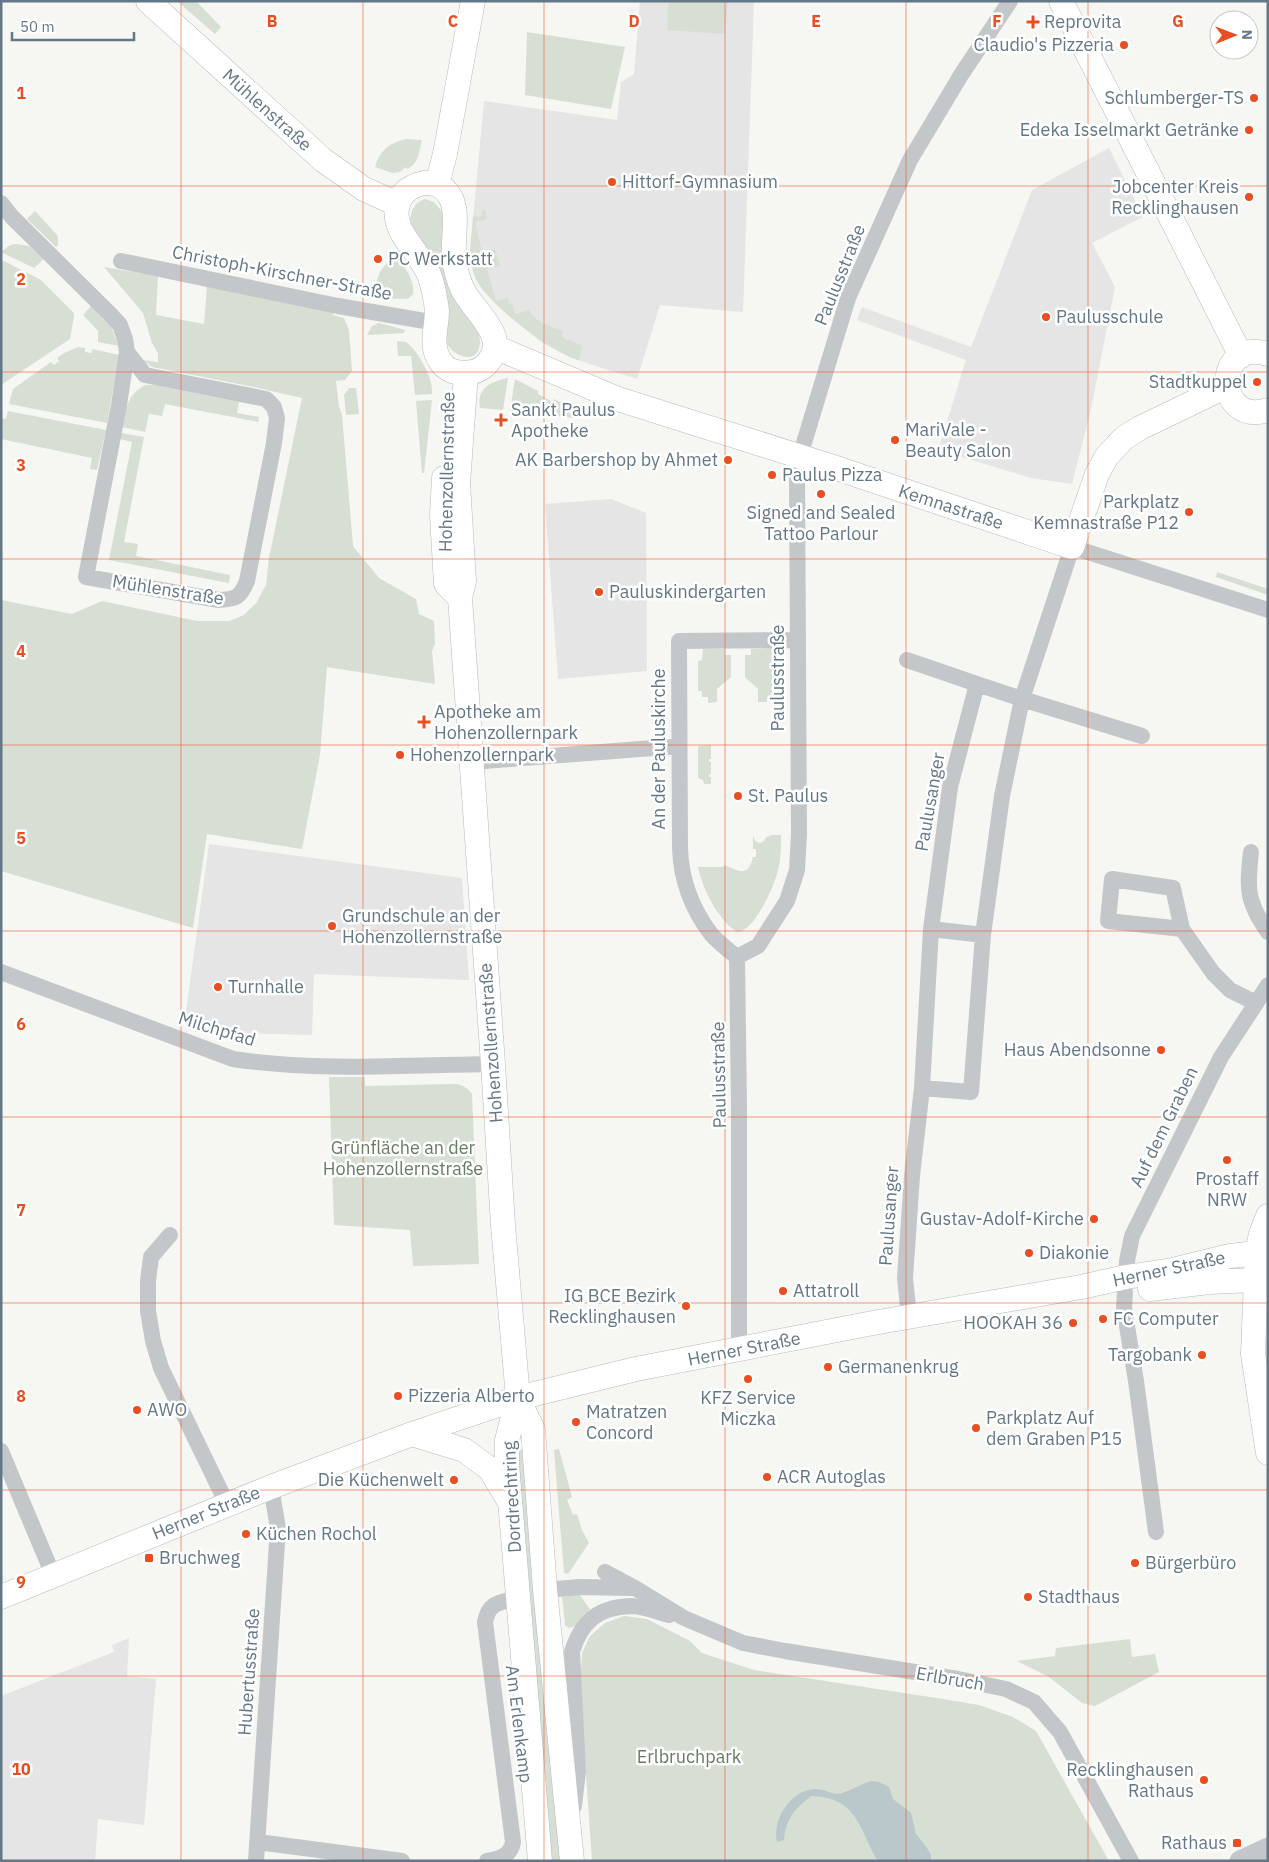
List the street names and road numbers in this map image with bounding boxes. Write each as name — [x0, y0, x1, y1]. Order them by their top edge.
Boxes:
street label: Mühlenstraße — [218, 63, 317, 156]
street label: Paulusstraße — [809, 221, 870, 329]
street label: Christoph-Kirschner-Straße — [170, 240, 394, 305]
street label: Hohenzollernstraße — [434, 392, 459, 552]
street label: Kemnastraße — [896, 479, 1007, 534]
street label: Mühlenstraße — [111, 569, 226, 610]
street label: Paulusstraße — [766, 624, 789, 731]
street label: An der Pauluskirche — [647, 668, 670, 830]
street label: Paulusanger — [909, 750, 950, 853]
street label: Hohenzollernstraße — [473, 962, 508, 1124]
street label: Milchpfad — [176, 1006, 259, 1051]
street label: Paulusstraße — [706, 1021, 731, 1129]
street label: Auf dem Graben — [1124, 1063, 1203, 1191]
street label: Paulusanger — [874, 1165, 903, 1267]
street label: Herner Straße — [1111, 1245, 1227, 1292]
street label: Herner Straße — [686, 1326, 802, 1371]
street label: Dordrechtring — [497, 1440, 526, 1554]
street label: Herner Straße — [148, 1480, 263, 1545]
street label: Hubertusstraße — [233, 1607, 264, 1736]
street label: Erlbruch — [914, 1661, 986, 1696]
street label: Am Erlenkamp — [501, 1664, 538, 1784]

